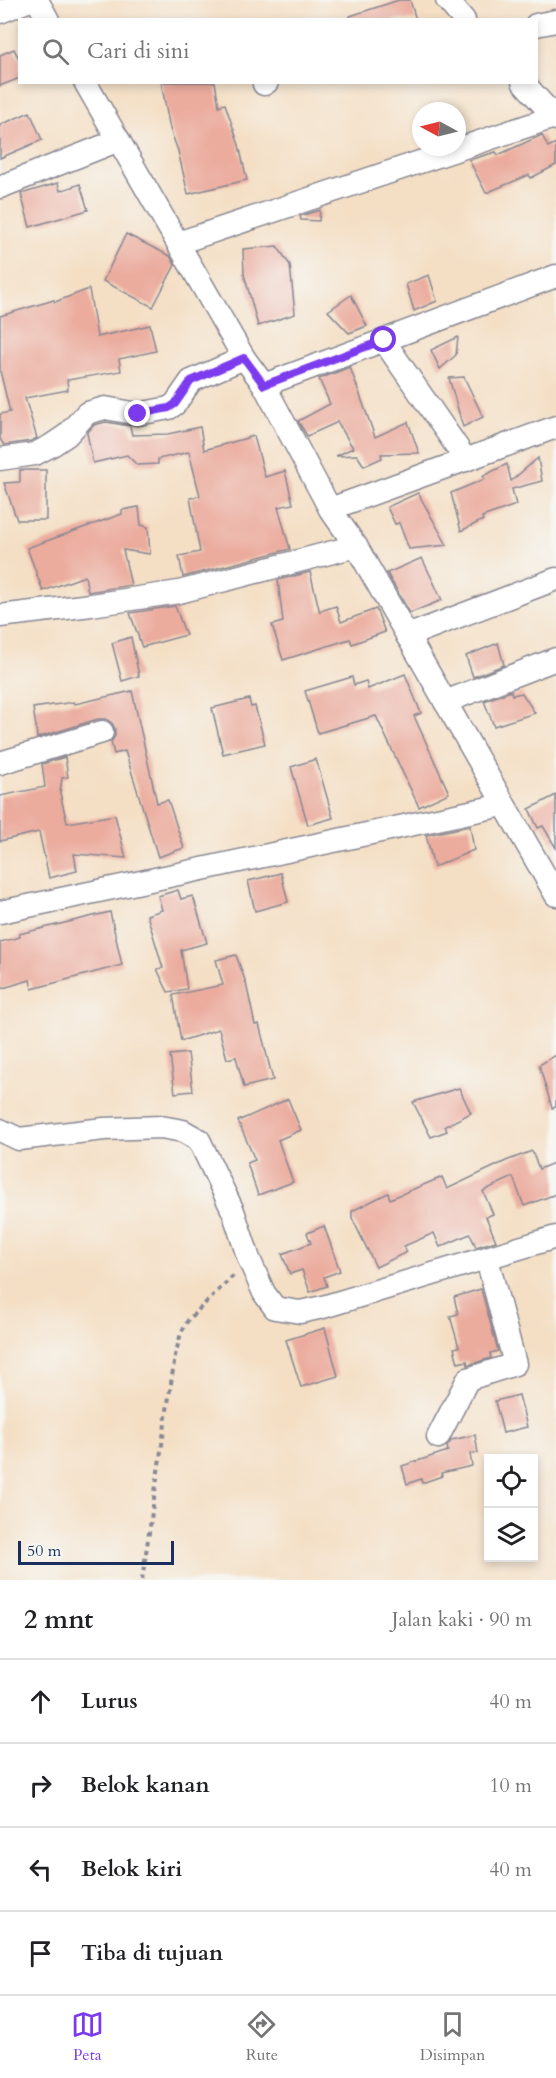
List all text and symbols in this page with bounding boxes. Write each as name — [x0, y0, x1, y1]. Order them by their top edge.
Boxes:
search box — [18, 18, 538, 84]
icon: search — [39, 35, 72, 68]
text: Cari di sini — [87, 36, 190, 66]
north arrow — [412, 102, 466, 156]
route start — [370, 326, 396, 352]
route end — [124, 400, 150, 426]
map controls — [484, 1454, 538, 1562]
button: locate — [484, 1454, 538, 1508]
button: layers — [484, 1508, 538, 1562]
scale bar — [18, 1538, 174, 1566]
text: 50 m — [27, 1540, 61, 1562]
text: 2 mnt — [24, 1602, 93, 1637]
text: Jalan kaki · 90 m — [392, 1606, 532, 1633]
icon: ahead — [24, 1685, 57, 1718]
text: Lurus — [81, 1686, 138, 1716]
text: 40 m — [489, 1688, 532, 1715]
icon: right — [24, 1769, 57, 1802]
text: Belok kanan — [81, 1770, 210, 1800]
text: 10 m — [489, 1772, 532, 1799]
icon: left — [24, 1853, 57, 1886]
text: Belok kiri — [81, 1854, 182, 1884]
text: 40 m — [489, 1856, 532, 1883]
icon: arrive — [24, 1937, 57, 1970]
text: Tiba di tujuan — [81, 1938, 223, 1968]
tab: Peta — [71, 2008, 104, 2066]
tab: Rute — [245, 2008, 278, 2066]
tab: Disimpan — [420, 2008, 485, 2066]

